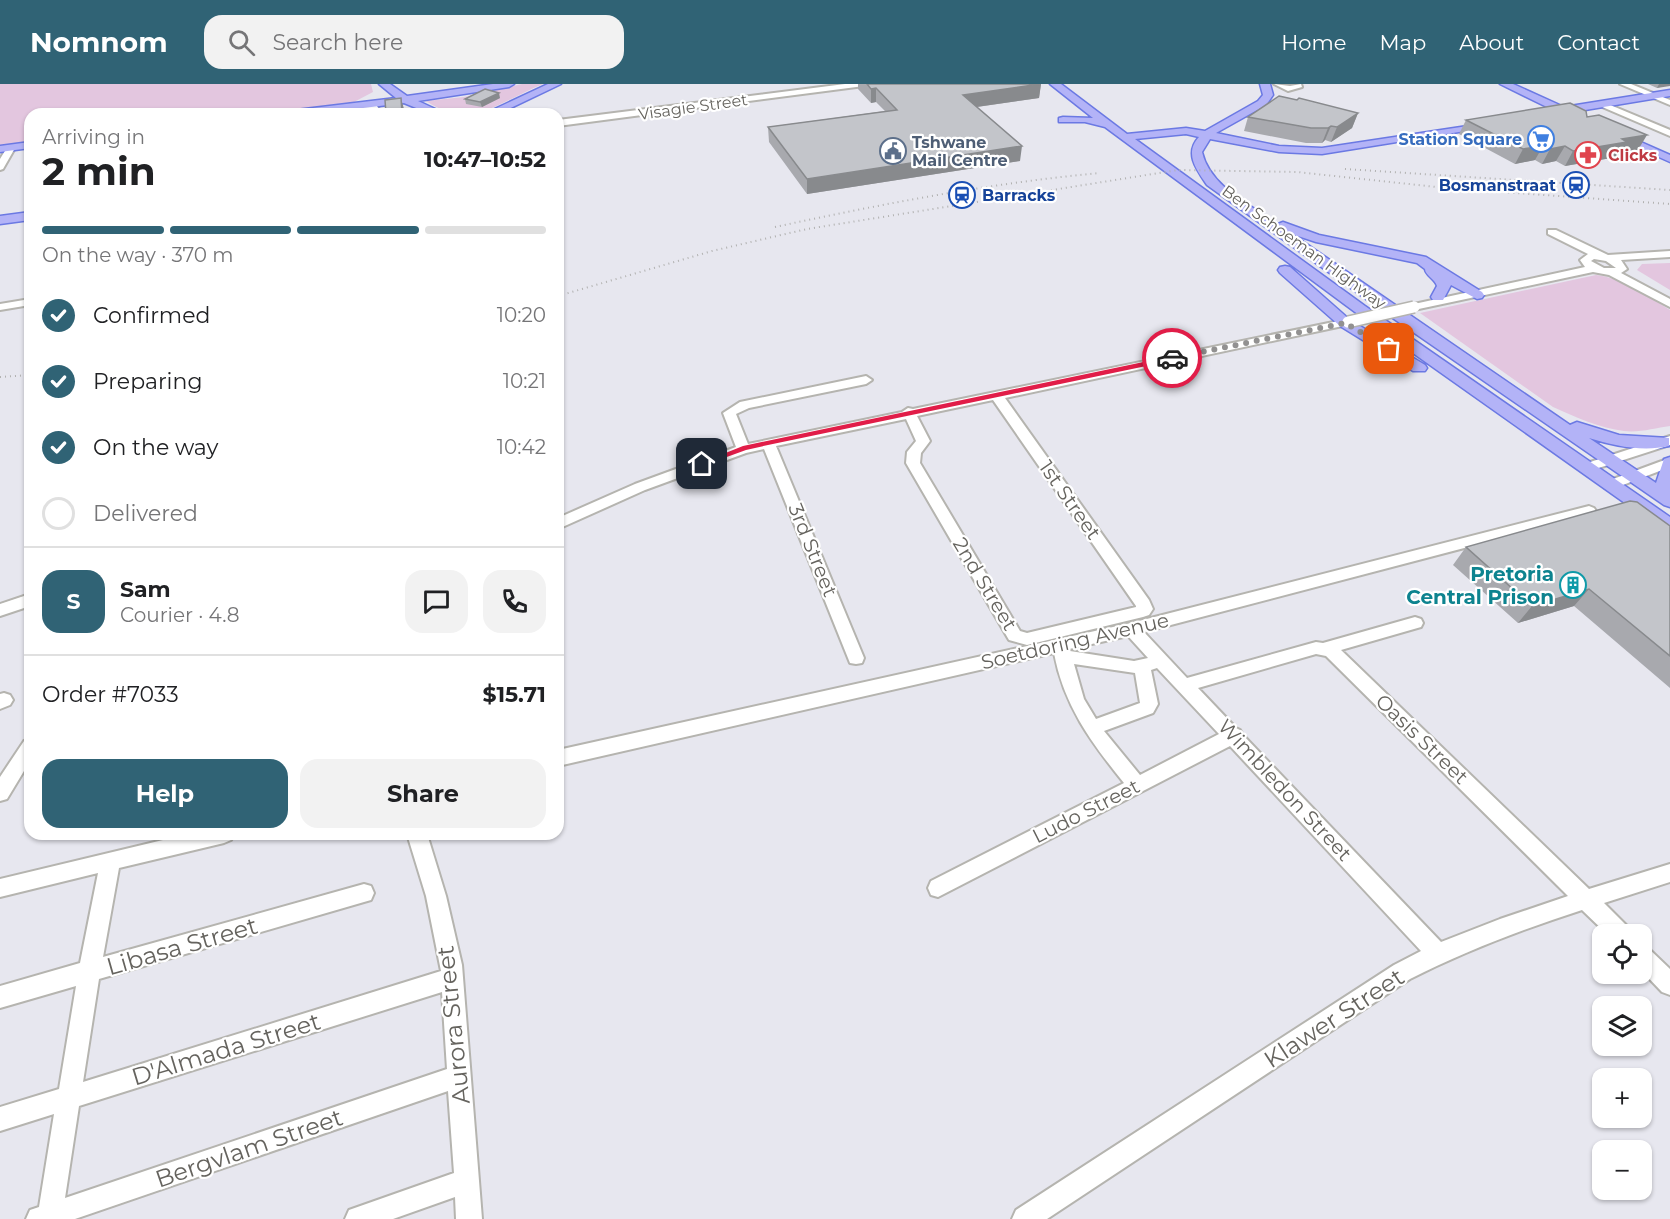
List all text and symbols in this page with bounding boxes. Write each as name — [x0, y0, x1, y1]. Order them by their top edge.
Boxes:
search box — [204, 15, 624, 69]
text: Nomnom — [30, 25, 168, 59]
icon: search — [225, 26, 258, 59]
text: Search here — [273, 29, 403, 56]
text: Home — [1281, 30, 1346, 55]
text: Map — [1379, 30, 1426, 55]
text: About — [1459, 30, 1524, 55]
text: Contact — [1557, 30, 1640, 55]
street label: Visagie Street — [637, 90, 749, 124]
supermarket icon: Station Square — [1526, 124, 1556, 154]
text: Arriving in — [42, 125, 145, 149]
place label: Station Square — [1398, 130, 1522, 149]
place label: Tshwane Mail Centre — [912, 133, 1008, 170]
public building icon: Tshwane Mail Centre — [878, 136, 908, 166]
pharmacy icon: Clicks — [1573, 140, 1603, 170]
text: 10:47–10:52 — [424, 146, 546, 173]
place label: Clicks — [1608, 146, 1658, 165]
text: 2 min — [42, 147, 156, 195]
station icon: Bosmanstraat — [1561, 170, 1591, 200]
place label: Bosmanstraat — [1439, 176, 1556, 195]
station icon: Barracks — [947, 180, 977, 210]
street label: Ben Schoeman Highway — [1218, 181, 1390, 313]
place label: Barracks — [982, 186, 1056, 205]
text: On the way · 370 m — [42, 243, 234, 267]
icon: check — [42, 299, 75, 332]
text: Confirmed — [93, 302, 210, 329]
text: 10:20 — [497, 303, 546, 327]
pin — [1363, 323, 1414, 374]
courier — [1142, 328, 1202, 388]
icon: bag — [1372, 332, 1405, 365]
icon: car — [1156, 342, 1189, 375]
icon: check — [42, 365, 75, 398]
text: Preparing — [93, 368, 202, 395]
text: 10:21 — [503, 369, 546, 393]
icon: check — [42, 431, 75, 464]
text: On the way — [93, 434, 218, 461]
text: 10:42 — [497, 435, 546, 459]
pin — [676, 438, 727, 489]
icon: home — [685, 447, 718, 480]
street label: 1st Street — [1034, 456, 1106, 544]
text: Delivered — [93, 500, 198, 527]
street label: 3rd Street — [783, 500, 843, 600]
street label: 2nd Street — [948, 533, 1022, 635]
place label: Pretoria Central Prison — [1406, 562, 1554, 609]
button: chat — [405, 570, 468, 633]
button: phone — [483, 570, 546, 633]
building icon: Pretoria Central Prison — [1558, 570, 1588, 600]
text: Sam — [120, 576, 171, 603]
text: S — [66, 588, 81, 615]
text: Courier · 4.8 — [120, 603, 239, 627]
street label: Soetdoring Avenue — [979, 608, 1171, 674]
text: Order #7033 — [42, 681, 179, 708]
text: $15.71 — [483, 681, 546, 708]
street label: Oasis Street — [1371, 689, 1473, 789]
street label: Wimbledon Street — [1213, 714, 1357, 866]
button: Help — [42, 759, 288, 828]
button: Share — [300, 759, 546, 828]
street label: Ludo Street — [1028, 774, 1144, 848]
street label: Libasa Street — [103, 911, 261, 981]
map controls — [1592, 924, 1652, 1200]
button: locate — [1592, 924, 1652, 984]
street label: Aurora Street — [430, 944, 476, 1106]
street label: Klawer Street — [1259, 962, 1410, 1074]
button: layers — [1592, 996, 1652, 1056]
street label: D'Almada Street — [128, 1006, 324, 1091]
button: + — [1592, 1068, 1652, 1128]
street label: Bergvlam Street — [151, 1102, 347, 1194]
button: − — [1592, 1140, 1652, 1200]

